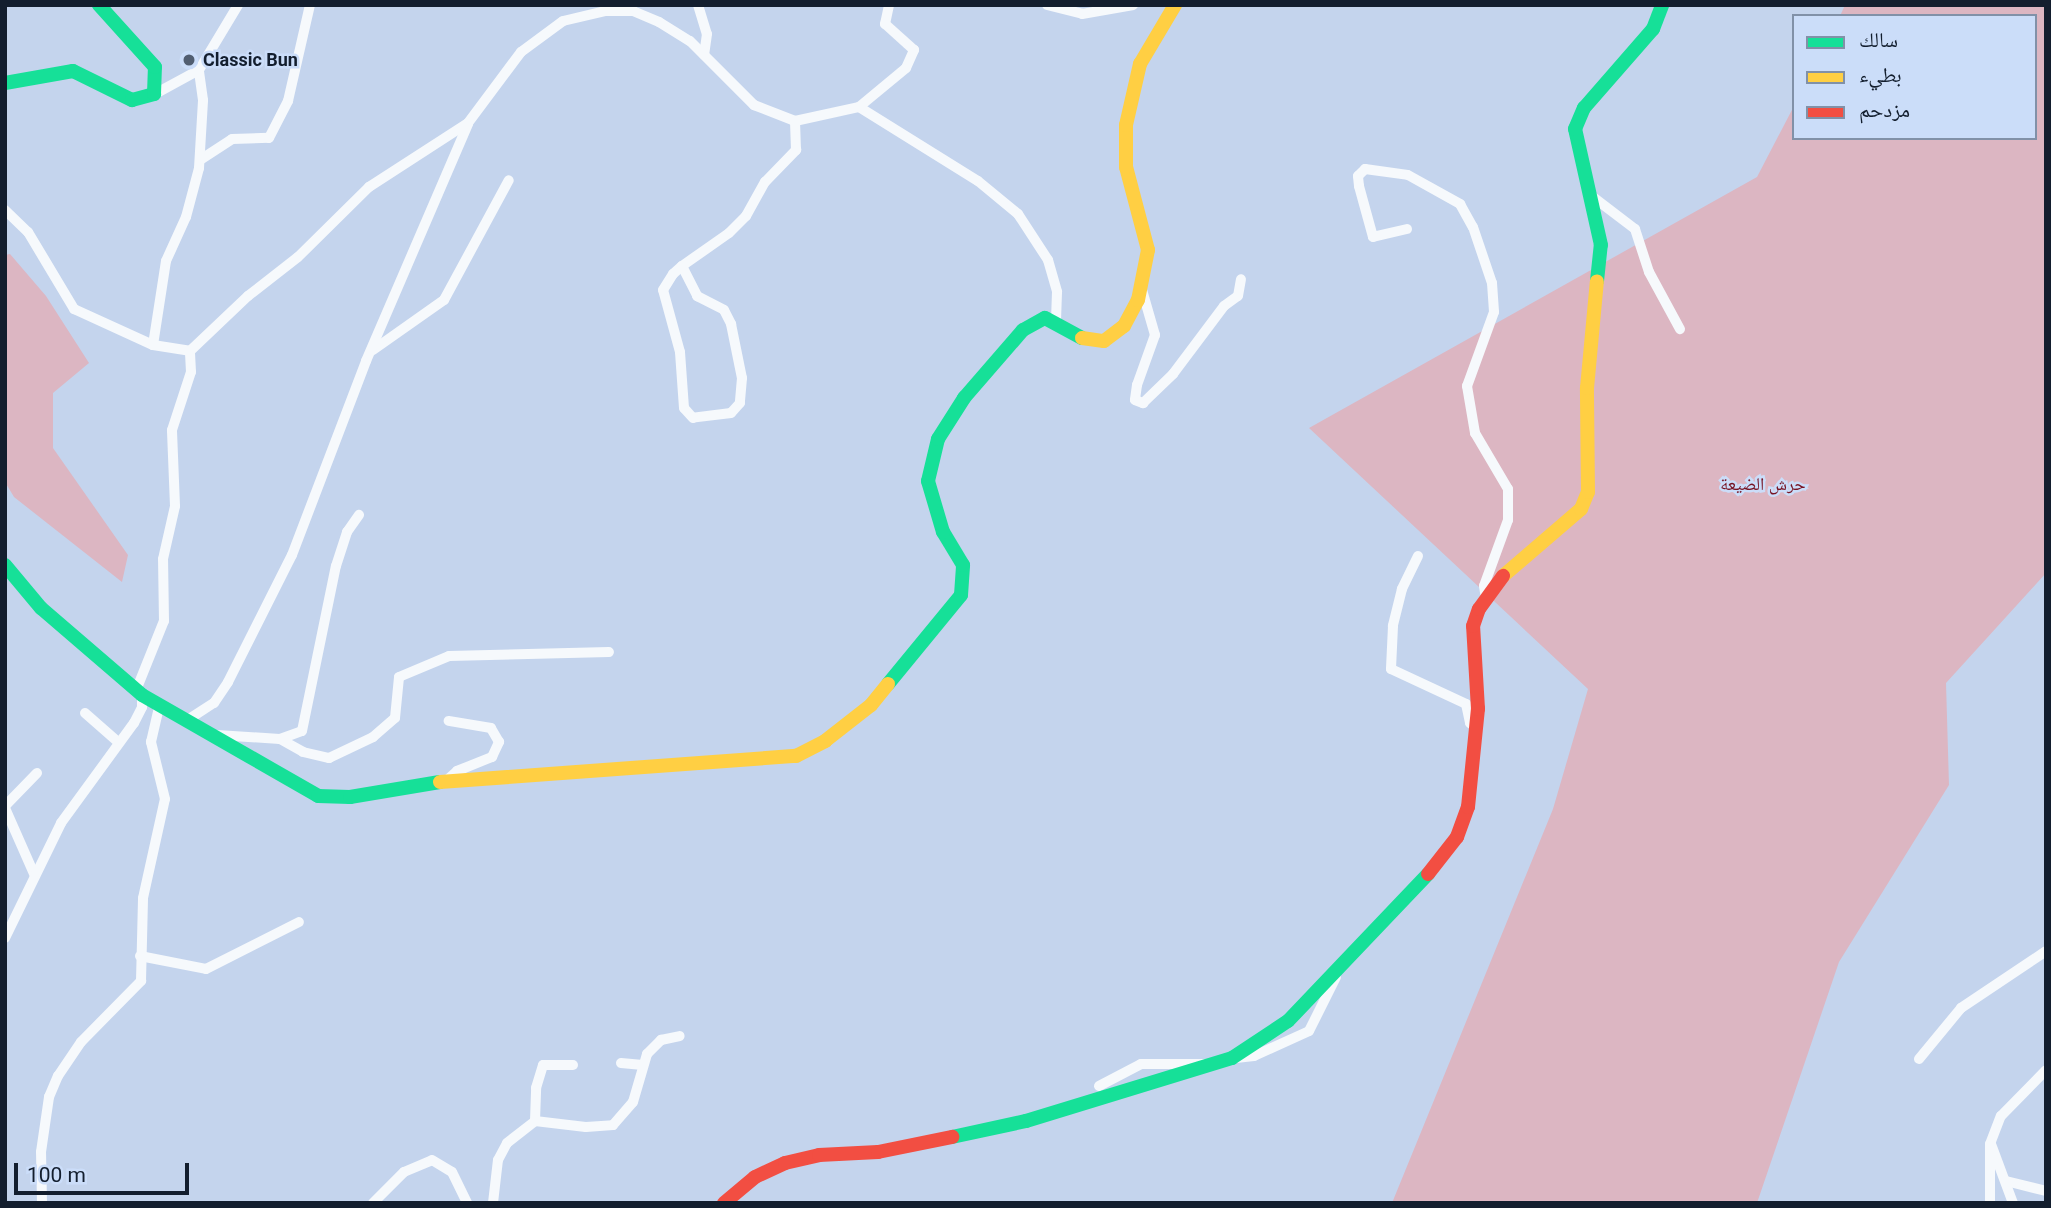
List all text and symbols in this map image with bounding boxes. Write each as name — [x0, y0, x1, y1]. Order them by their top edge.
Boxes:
legend — [1792, 14, 2037, 140]
text: سالك — [1859, 28, 1898, 52]
place label: Classic Bun — [203, 49, 298, 71]
marker: Classic Bun — [181, 52, 197, 68]
text: بطيء — [1859, 63, 1902, 87]
text: مزدحم — [1859, 98, 1910, 122]
park label: حرش الضيعة — [1720, 473, 1806, 495]
scale bar — [18, 1148, 192, 1192]
text: 100 m — [27, 1163, 86, 1187]

